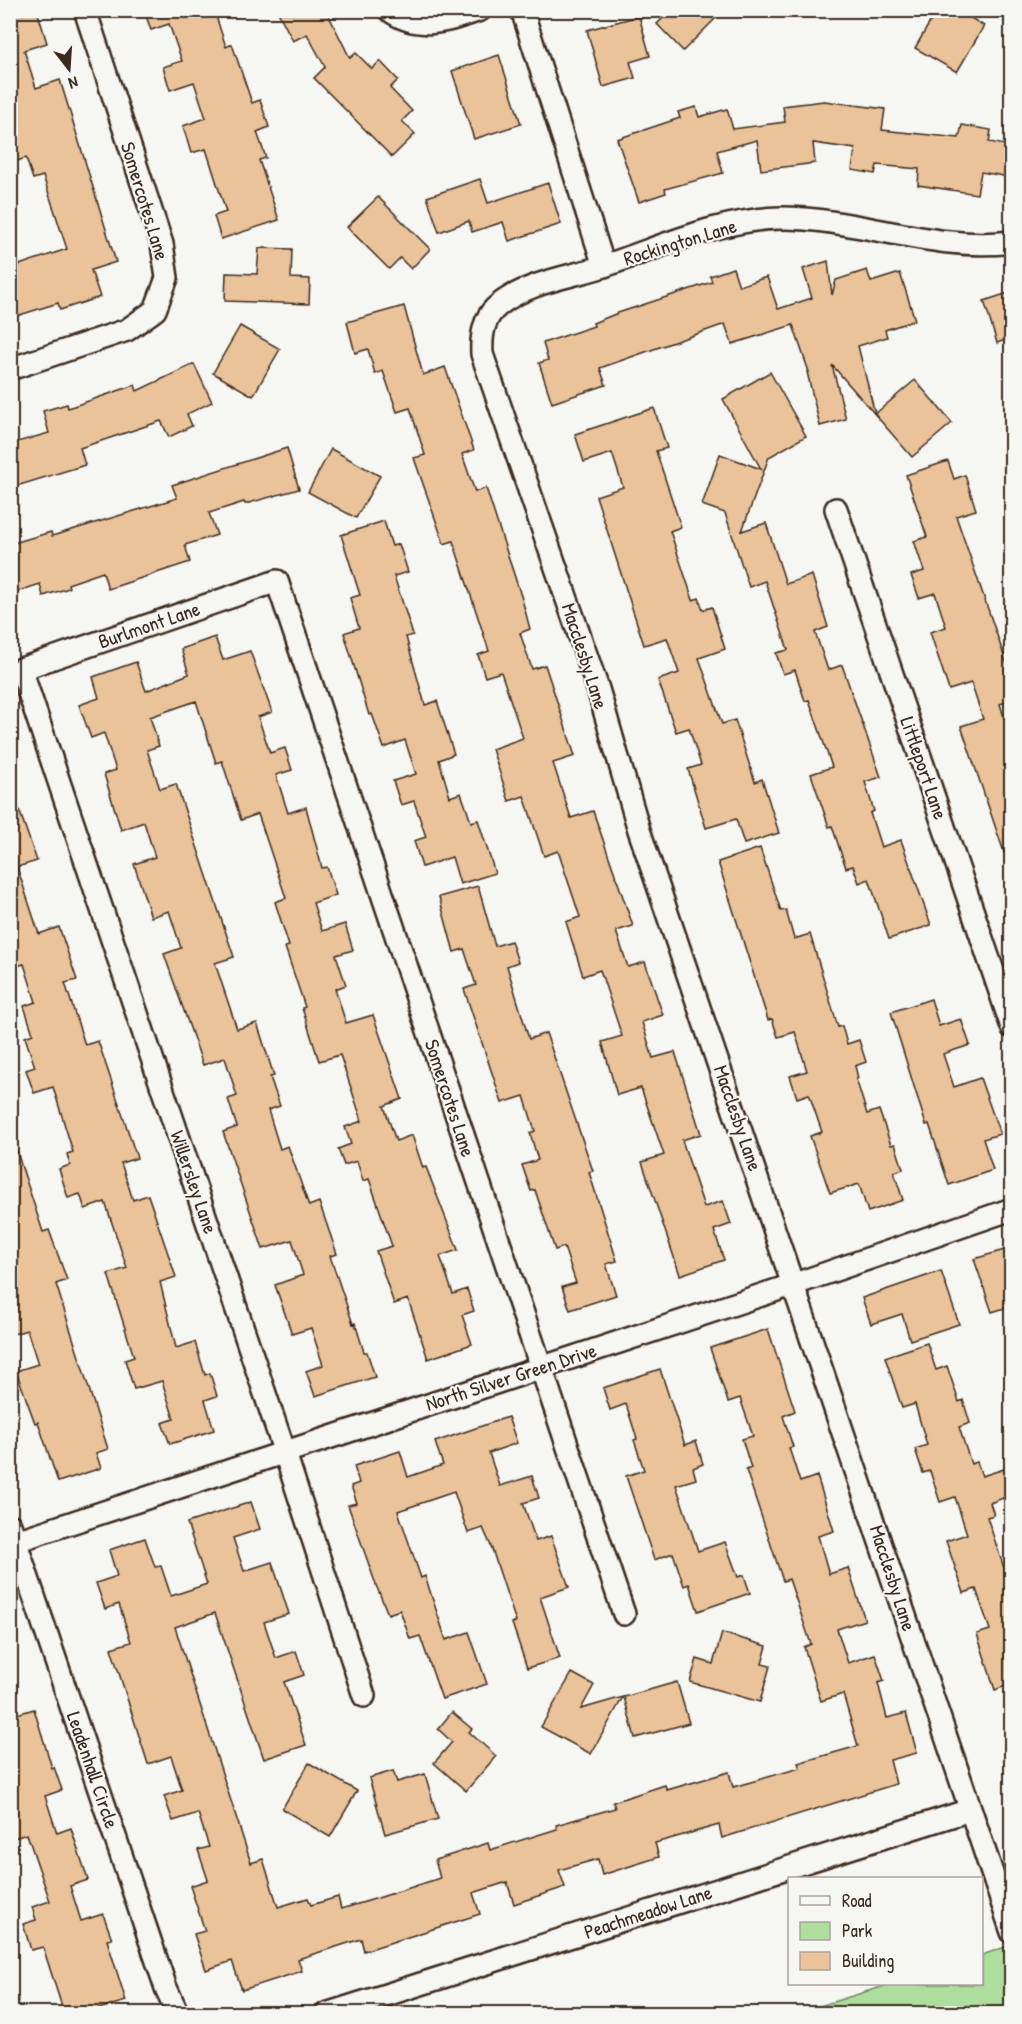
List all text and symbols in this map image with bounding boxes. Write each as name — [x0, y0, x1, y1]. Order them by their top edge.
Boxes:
north arrow — [39, 39, 99, 99]
text: N — [66, 72, 81, 95]
street label: Somercotes Lane — [115, 139, 176, 263]
street label: Rockington Lane — [620, 212, 740, 271]
street label: Burlmont Lane — [95, 595, 203, 654]
street label: Macclesby Lane — [556, 599, 615, 712]
street label: Littleport Lane — [894, 713, 955, 823]
street label: Somercotes Lane — [419, 1036, 482, 1160]
street label: Macclesby Lane — [708, 1062, 769, 1174]
street label: Willersley Lane — [164, 1127, 225, 1237]
street label: North Silver Green Drive — [422, 1336, 600, 1417]
street label: Macclesby Lane — [864, 1521, 923, 1634]
street label: Leadenhall Circle — [61, 1708, 126, 1832]
legend — [788, 1877, 983, 1985]
street label: Peachmeadow Lane — [580, 1878, 715, 1945]
text: Road — [842, 1888, 872, 1913]
text: Park — [842, 1918, 873, 1943]
text: Building — [842, 1948, 894, 1973]

